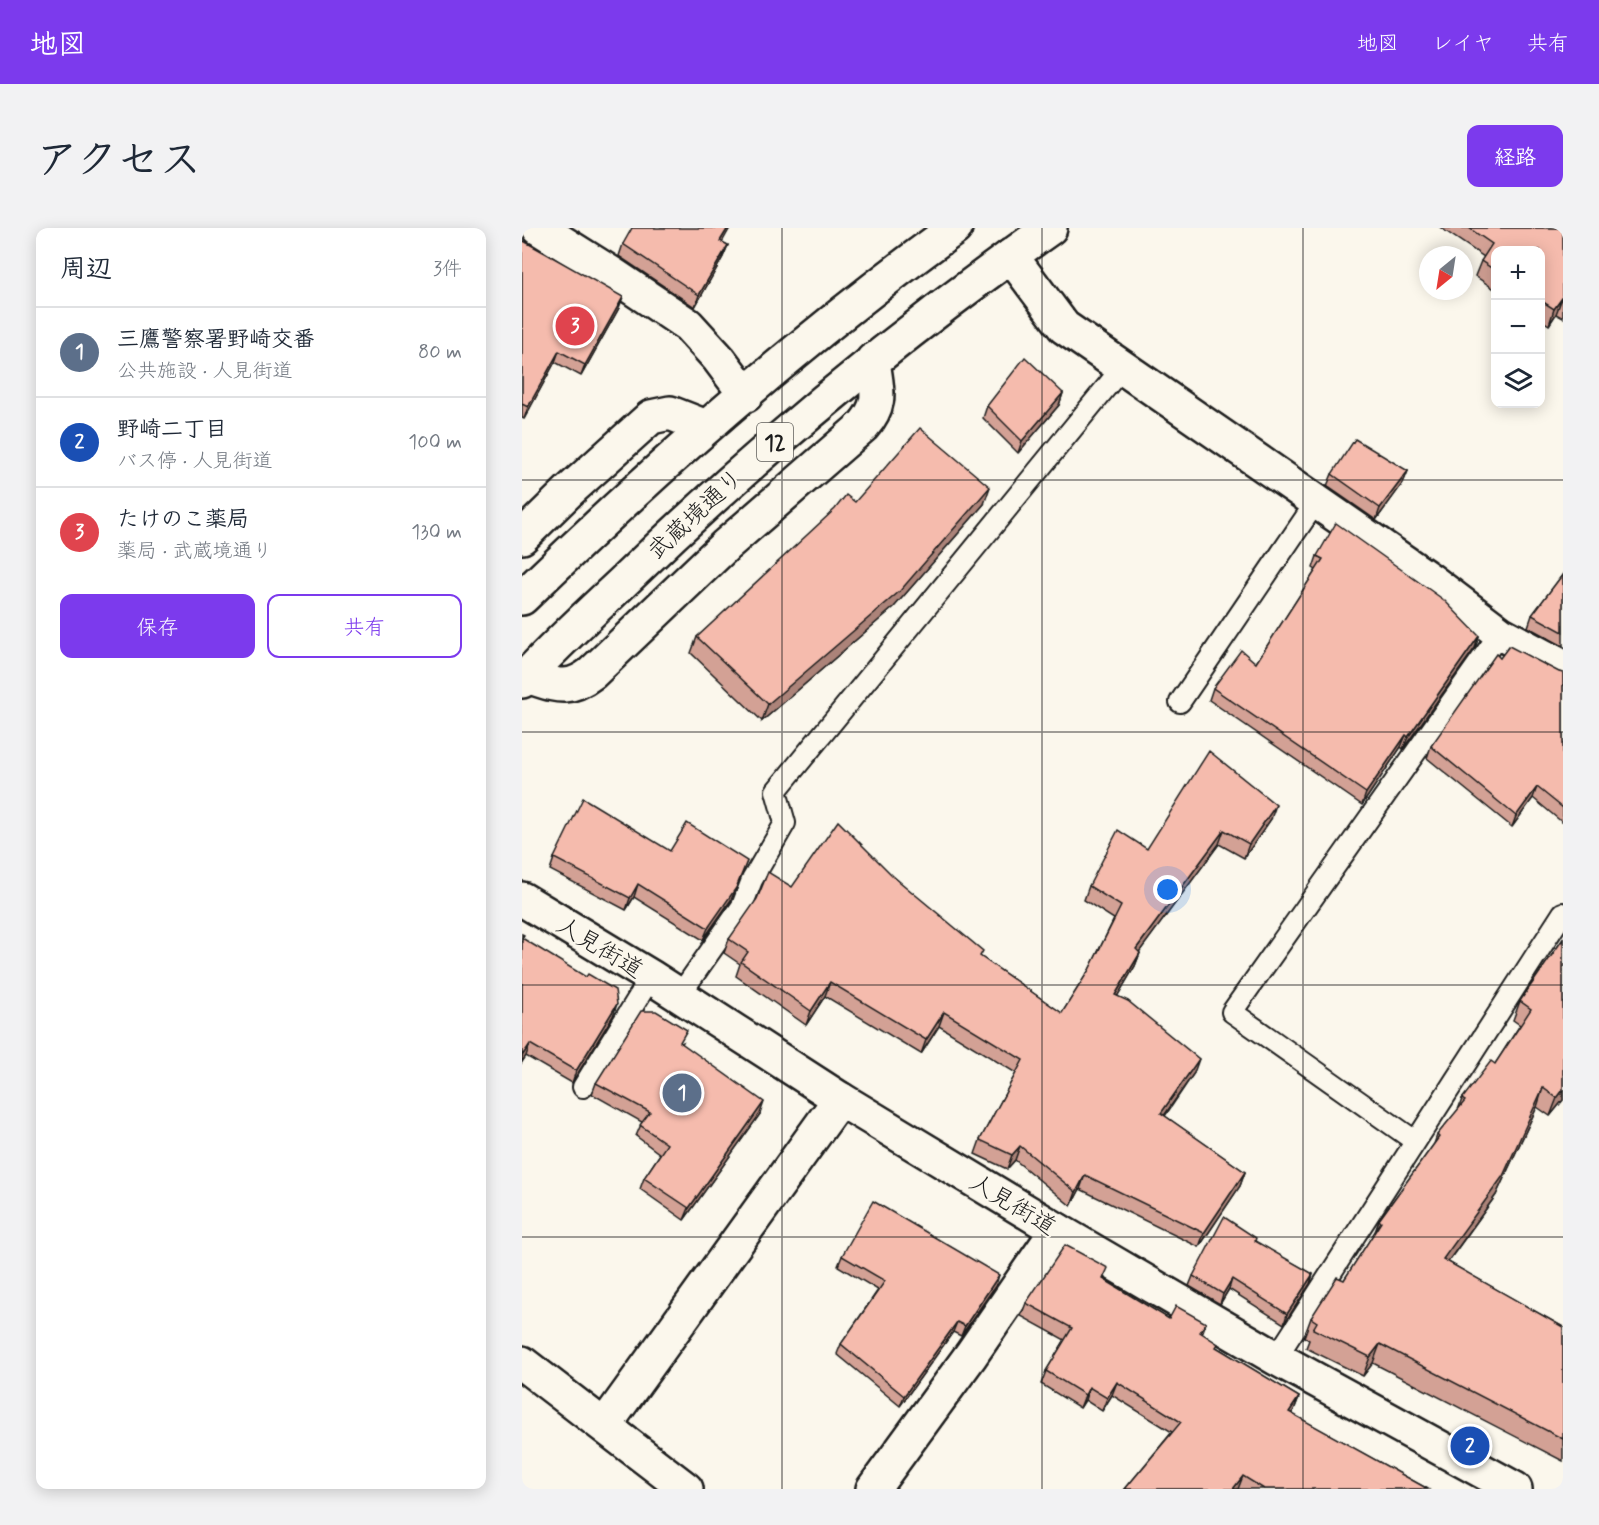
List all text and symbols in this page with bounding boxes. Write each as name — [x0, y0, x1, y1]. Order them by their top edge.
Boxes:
text: 地図 — [30, 27, 86, 64]
text: 地図 — [1357, 30, 1399, 58]
text: レイヤ — [1432, 30, 1494, 58]
text: 共有 — [1527, 30, 1569, 58]
button: 経路 — [1467, 125, 1563, 187]
text: アクセス — [36, 134, 201, 189]
north arrow — [1419, 246, 1473, 300]
map controls — [1491, 246, 1545, 408]
button: + — [1491, 246, 1545, 300]
text: 周辺 — [60, 253, 112, 287]
text: 3件 — [433, 256, 462, 283]
button: − — [1491, 300, 1545, 354]
pin: 3 — [556, 304, 594, 348]
text: 三鷹警察署野崎交番 — [117, 326, 315, 354]
text: 1 — [75, 339, 84, 366]
text: 80 m — [418, 339, 462, 366]
button: layers — [1491, 354, 1545, 408]
text: 公共施設 · 人見街道 — [117, 358, 292, 385]
text: 野崎二丁目 — [117, 416, 227, 444]
road number: 12 — [757, 423, 793, 461]
text: 2 — [75, 429, 84, 456]
text: 100 m — [408, 429, 462, 456]
text: バス停 · 人見街道 — [117, 448, 272, 475]
street label: 武蔵境通り — [642, 463, 750, 567]
text: たけのこ薬局 — [117, 506, 249, 534]
text: 3 — [75, 519, 84, 546]
text: 130 m — [411, 519, 462, 546]
text: 薬局 · 武蔵境通り — [117, 538, 272, 565]
button: 保存 — [60, 594, 255, 658]
button: 共有 — [267, 594, 462, 658]
your location — [1153, 875, 1182, 904]
street label: 人見街道 — [550, 910, 648, 986]
pin: 1 — [662, 1070, 702, 1116]
street label: 人見街道 — [963, 1167, 1061, 1243]
pin: 2 — [1450, 1424, 1490, 1468]

